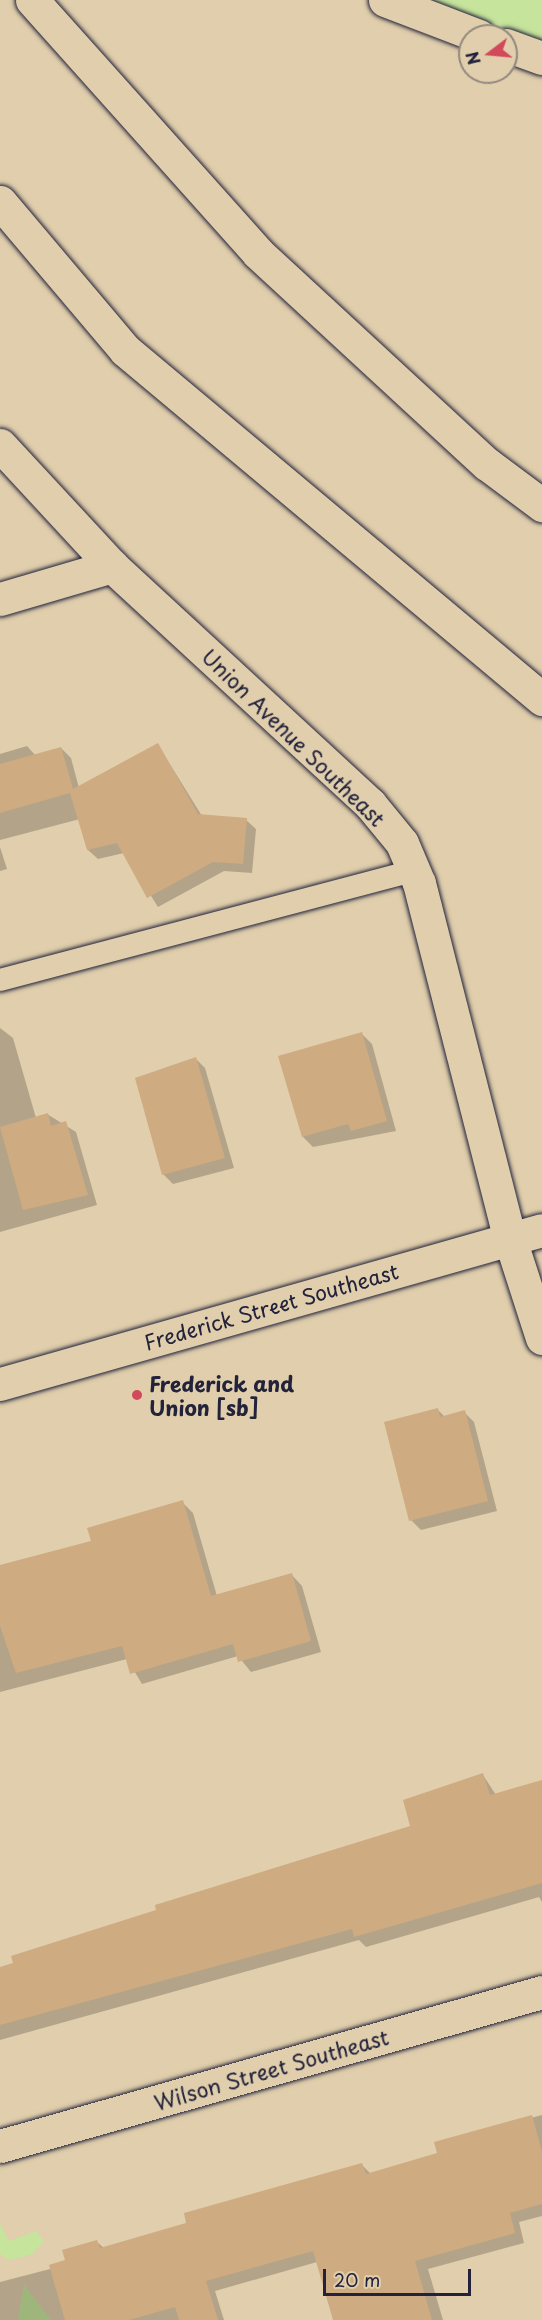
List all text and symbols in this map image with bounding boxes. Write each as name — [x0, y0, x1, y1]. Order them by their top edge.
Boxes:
north arrow — [458, 24, 518, 84]
text: N — [459, 49, 486, 68]
street label: Union Avenue Southeast — [197, 643, 391, 831]
street label: Frederick Street Southeast — [139, 1257, 403, 1355]
place label: Frederick and Union [sb] — [149, 1370, 295, 1420]
marker: Frederick and Union [sb] — [130, 1388, 144, 1402]
street label: Wilson Street Southeast — [151, 2023, 391, 2115]
scale bar — [326, 2257, 474, 2295]
text: 20 m — [334, 2266, 380, 2293]

